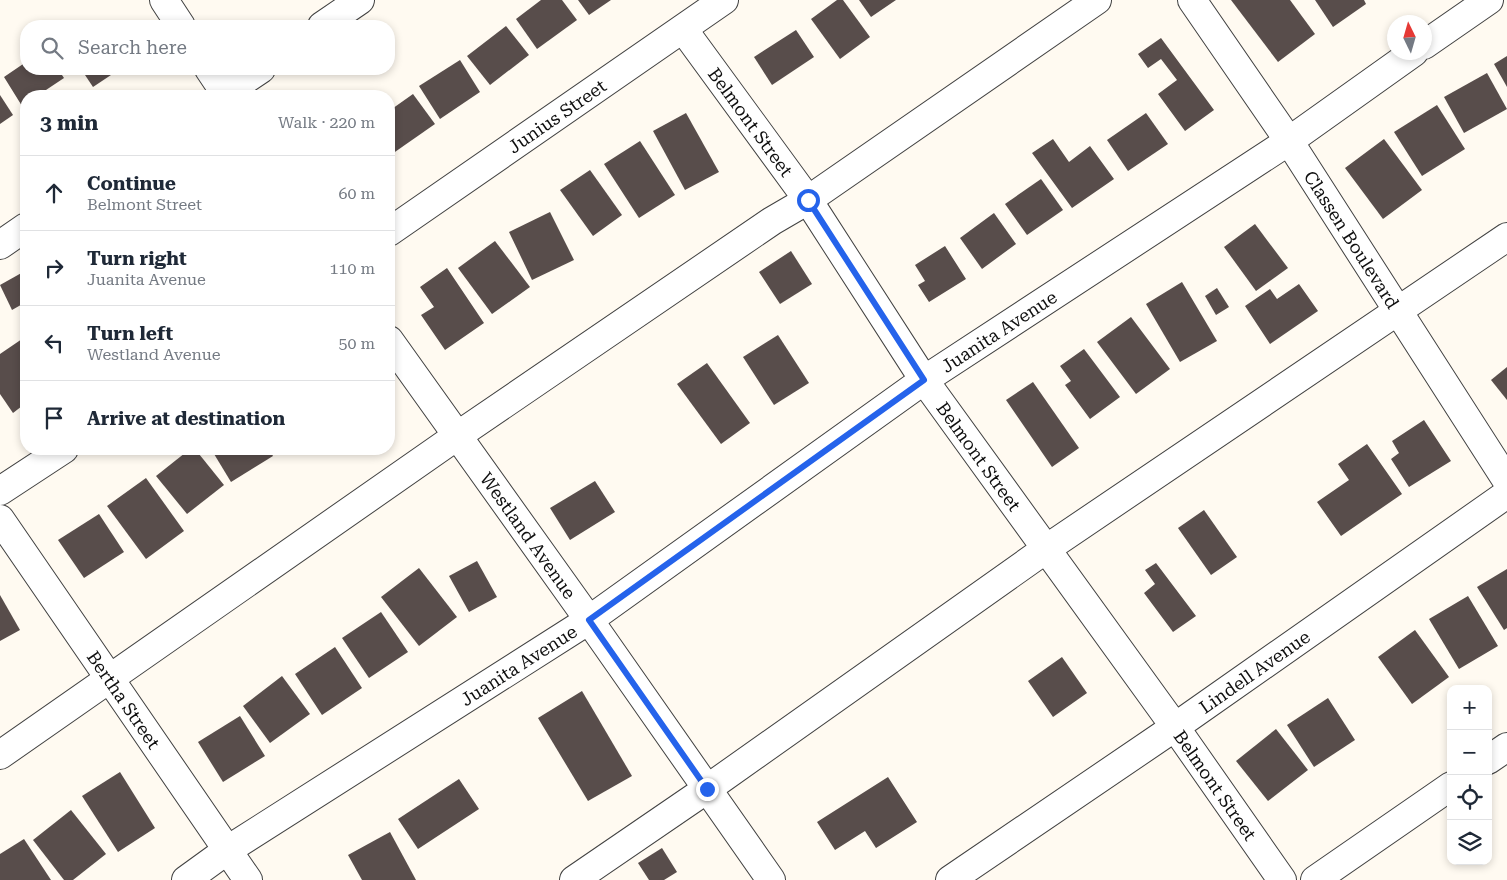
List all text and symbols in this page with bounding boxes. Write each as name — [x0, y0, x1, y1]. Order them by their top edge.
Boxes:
north arrow — [1387, 15, 1432, 60]
search box — [20, 20, 395, 75]
icon: search — [38, 34, 66, 62]
text: Search here — [78, 36, 187, 59]
street label: Belmont Street — [704, 63, 798, 181]
street label: Junius Street — [504, 74, 610, 157]
text: 3 min — [40, 111, 98, 135]
text: Walk · 220 m — [278, 113, 375, 132]
street label: Classen Boulevard — [1300, 167, 1404, 313]
text: Continue — [87, 172, 176, 195]
icon: ahead — [40, 179, 68, 207]
text: 60 m — [338, 184, 375, 203]
route start — [797, 189, 820, 212]
text: Belmont Street — [87, 195, 202, 214]
text: Turn right — [87, 247, 187, 270]
icon: right — [40, 254, 68, 282]
text: 110 m — [329, 259, 375, 278]
text: Juanita Avenue — [87, 270, 206, 289]
street label: Juanita Avenue — [937, 286, 1060, 377]
text: Turn left — [87, 322, 173, 345]
icon: left — [40, 329, 68, 357]
text: 50 m — [338, 334, 375, 353]
text: Westland Avenue — [87, 345, 221, 364]
street label: Belmont Street — [933, 398, 1026, 515]
icon: arrive — [40, 404, 68, 432]
text: Arrive at destination — [87, 407, 285, 430]
street label: Westland Avenue — [476, 468, 581, 603]
street label: Juanita Avenue — [456, 620, 581, 710]
street label: Lindell Avenue — [1195, 625, 1314, 717]
street label: Bertha Street — [83, 647, 165, 753]
map controls — [1447, 685, 1492, 865]
button: + — [1447, 685, 1492, 730]
street label: Belmont Street — [1170, 726, 1261, 844]
button: − — [1447, 730, 1492, 775]
button: locate — [1447, 775, 1492, 820]
route end — [696, 778, 719, 801]
button: layers — [1447, 820, 1492, 865]

